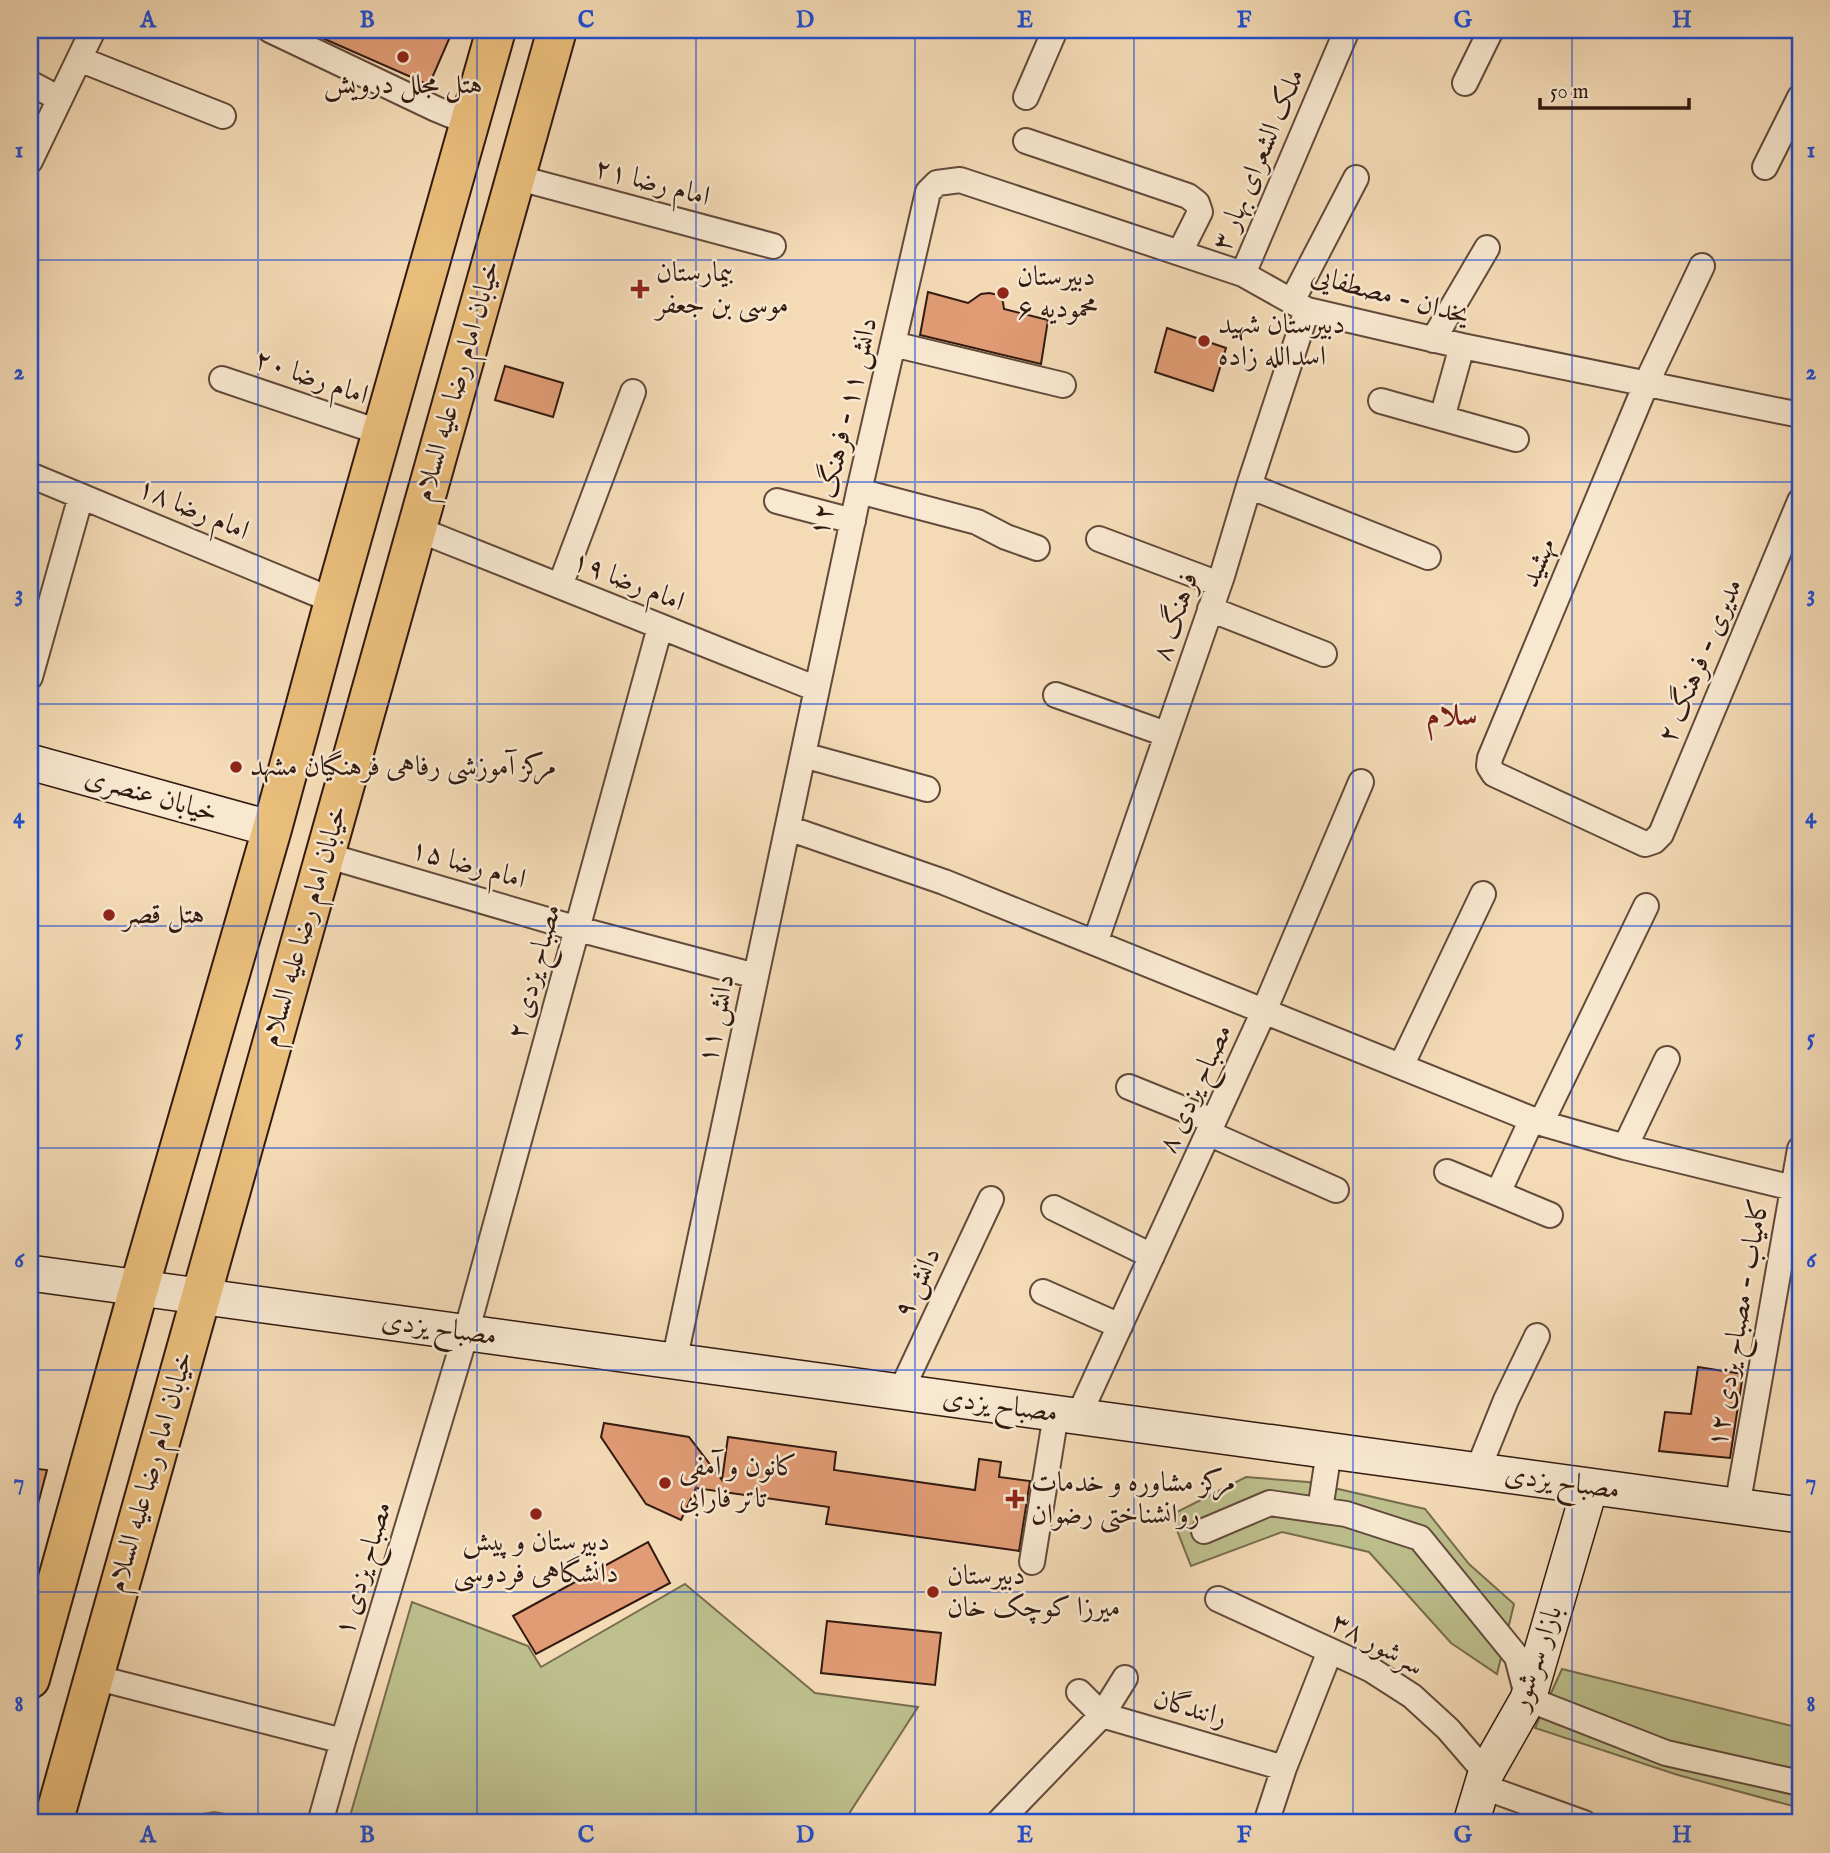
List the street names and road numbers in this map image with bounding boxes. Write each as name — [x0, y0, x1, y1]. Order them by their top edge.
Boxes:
street label: ملک الشعرای بهار ۳ — [1205, 64, 1313, 256]
street label: امام رضا ۲۱ — [589, 151, 714, 220]
street label: خیابان امام رضا علیه السلام — [407, 256, 514, 507]
street label: یخدان - مصطفایی — [1307, 258, 1474, 334]
street label: دانش ۱۱ - فرهنگ ۱۲ — [800, 314, 886, 540]
street label: امام رضا ۲۰ — [248, 342, 373, 419]
street label: امام رضا ۱۸ — [130, 471, 254, 554]
street label: مهشید — [1513, 533, 1565, 593]
street label: امام رضا ۱۹ — [565, 544, 689, 625]
street label: فرهنگ ۸ — [1143, 567, 1207, 666]
street label: مدیری - فرهنگ ۲ — [1649, 573, 1751, 749]
street label: خیابان عنصری — [80, 760, 222, 832]
street label: خیابان امام رضا علیه السلام — [254, 801, 361, 1052]
street label: امام رضا ۱۵ — [405, 832, 530, 903]
street label: مصباح یزدی ۲ — [500, 900, 576, 1045]
street label: دانش ۱۱ — [690, 971, 744, 1067]
street label: مصباح یزدی ۸ — [1151, 1019, 1247, 1162]
street label: کامیاب - مصباح یزدی ۱۲ — [1700, 1196, 1784, 1451]
street label: دانش ۹ — [886, 1242, 950, 1324]
street label: مصباح یزدی — [378, 1304, 499, 1360]
street label: خیابان امام رضا علیه السلام — [100, 1347, 207, 1598]
street label: مصباح یزدی — [939, 1381, 1060, 1437]
street label: مصباح یزدی — [1501, 1458, 1622, 1514]
street label: مصباح یزدی ۱ — [327, 1498, 407, 1642]
street label: بازار سرشور — [1502, 1601, 1571, 1718]
street label: سرشور ۳۸ — [1324, 1605, 1430, 1685]
street label: رانندگان — [1149, 1681, 1231, 1736]

